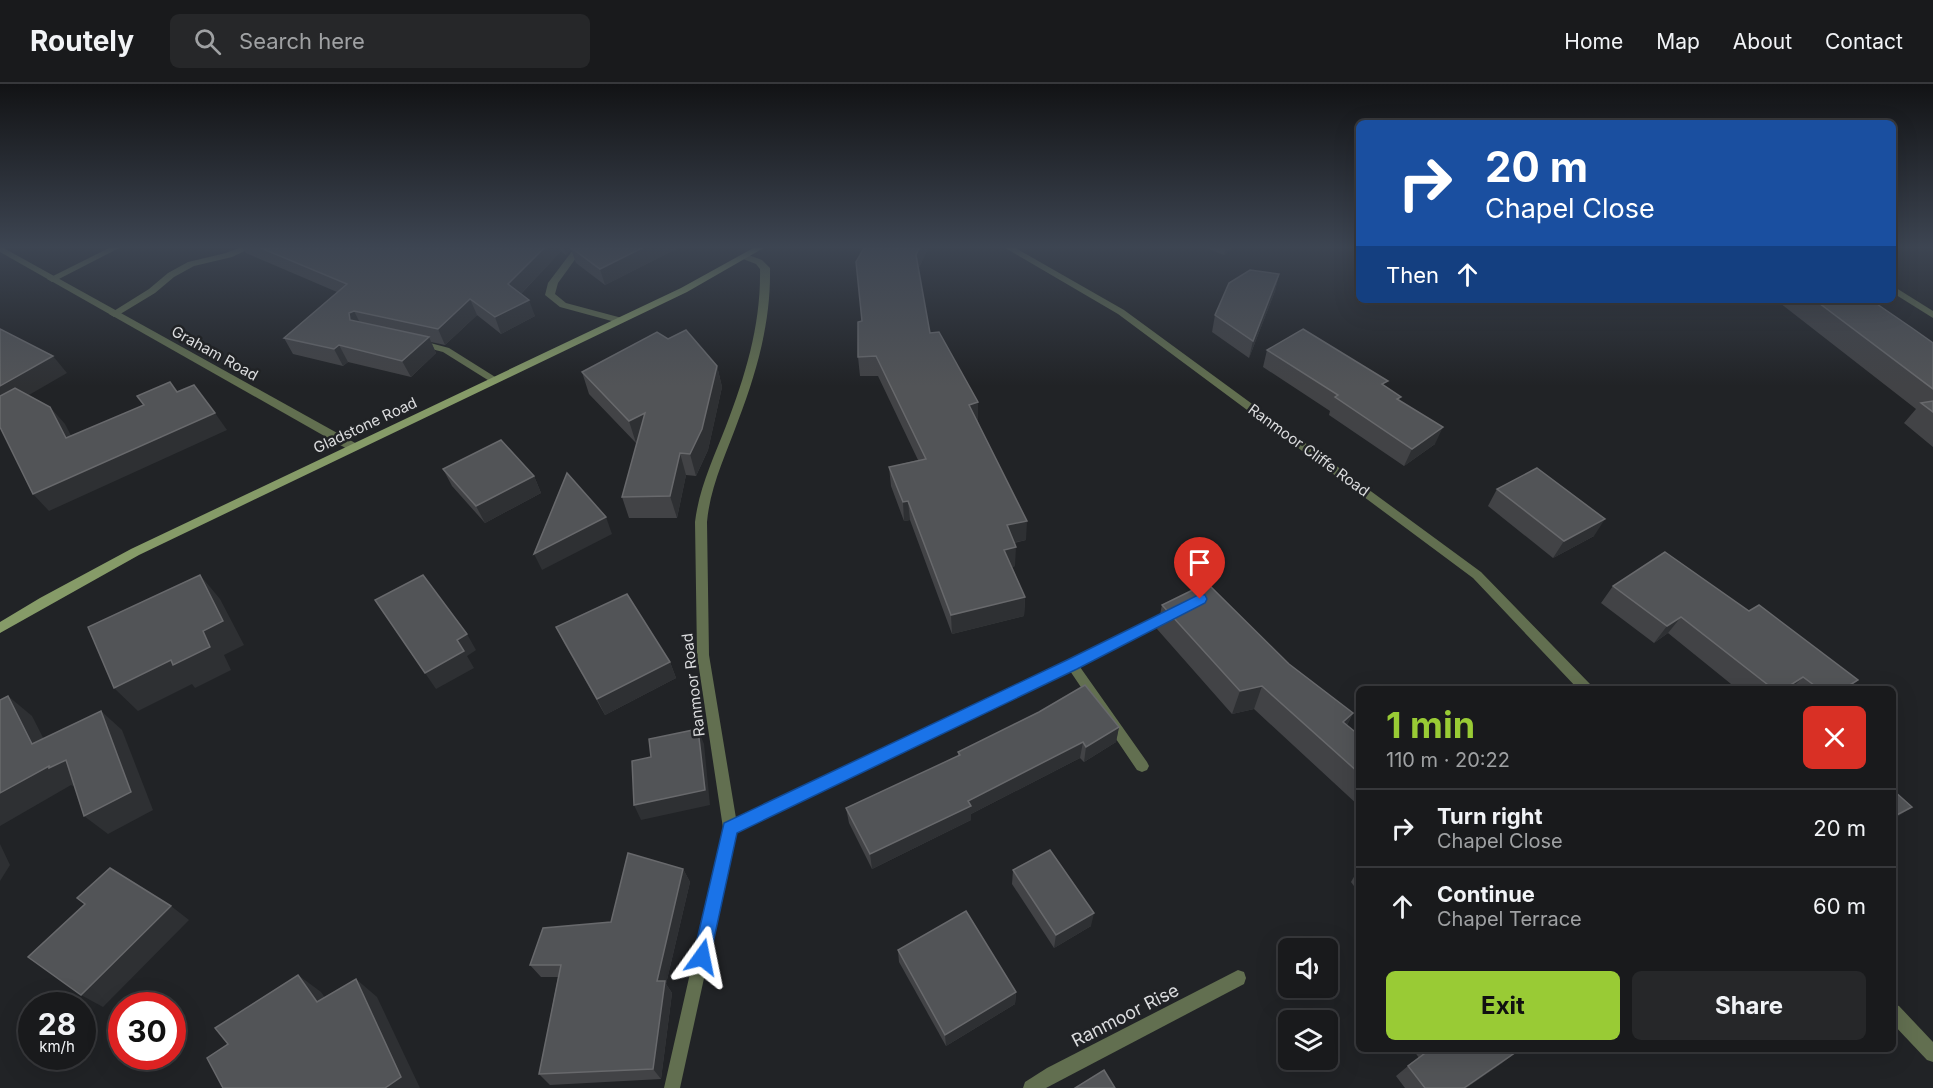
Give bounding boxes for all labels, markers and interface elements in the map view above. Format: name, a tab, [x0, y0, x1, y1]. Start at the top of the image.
search box	[170, 14, 590, 68]
text: Routely	[30, 24, 134, 58]
icon: search	[191, 25, 224, 58]
text: Search here	[239, 28, 365, 54]
text: Home	[1564, 29, 1623, 54]
text: Map	[1656, 29, 1700, 54]
text: About	[1733, 29, 1792, 54]
text: Contact	[1825, 29, 1903, 54]
text: 20 m	[1485, 141, 1588, 192]
icon: right	[1386, 144, 1464, 222]
text: Chapel Close	[1485, 192, 1655, 225]
icon: ahead	[1451, 258, 1484, 291]
text: Then	[1386, 262, 1439, 288]
street label: Graham Road	[168, 321, 262, 385]
street label: Gladstone Road	[310, 393, 420, 457]
street label: Ranmoor Cliffe Road	[1245, 400, 1373, 500]
pin	[1174, 537, 1225, 599]
icon: arrive	[1183, 546, 1216, 579]
street label: Ranmoor Road	[677, 632, 709, 738]
text: 1 min	[1386, 703, 1475, 747]
button: close	[1803, 706, 1866, 769]
text: 110 m · 20:22	[1386, 748, 1510, 772]
text: Turn right	[1437, 803, 1543, 829]
icon: right	[1386, 812, 1419, 845]
text: 20 m	[1813, 815, 1866, 841]
text: Chapel Close	[1437, 829, 1563, 853]
text: Continue	[1437, 881, 1535, 907]
icon: ahead	[1386, 890, 1419, 923]
text: 60 m	[1813, 893, 1866, 919]
text: Chapel Terrace	[1437, 907, 1582, 931]
position arrow	[670, 925, 734, 989]
map controls	[1278, 938, 1338, 1070]
button: sound	[1278, 938, 1338, 998]
button: Exit	[1386, 971, 1620, 1040]
button: Share	[1632, 971, 1866, 1040]
street label: Ranmoor Rise	[1068, 979, 1182, 1051]
speed limit sign: 30	[108, 992, 186, 1070]
text: 28	[38, 1006, 76, 1042]
button: layers	[1278, 1010, 1338, 1070]
text: km/h	[39, 1037, 75, 1056]

